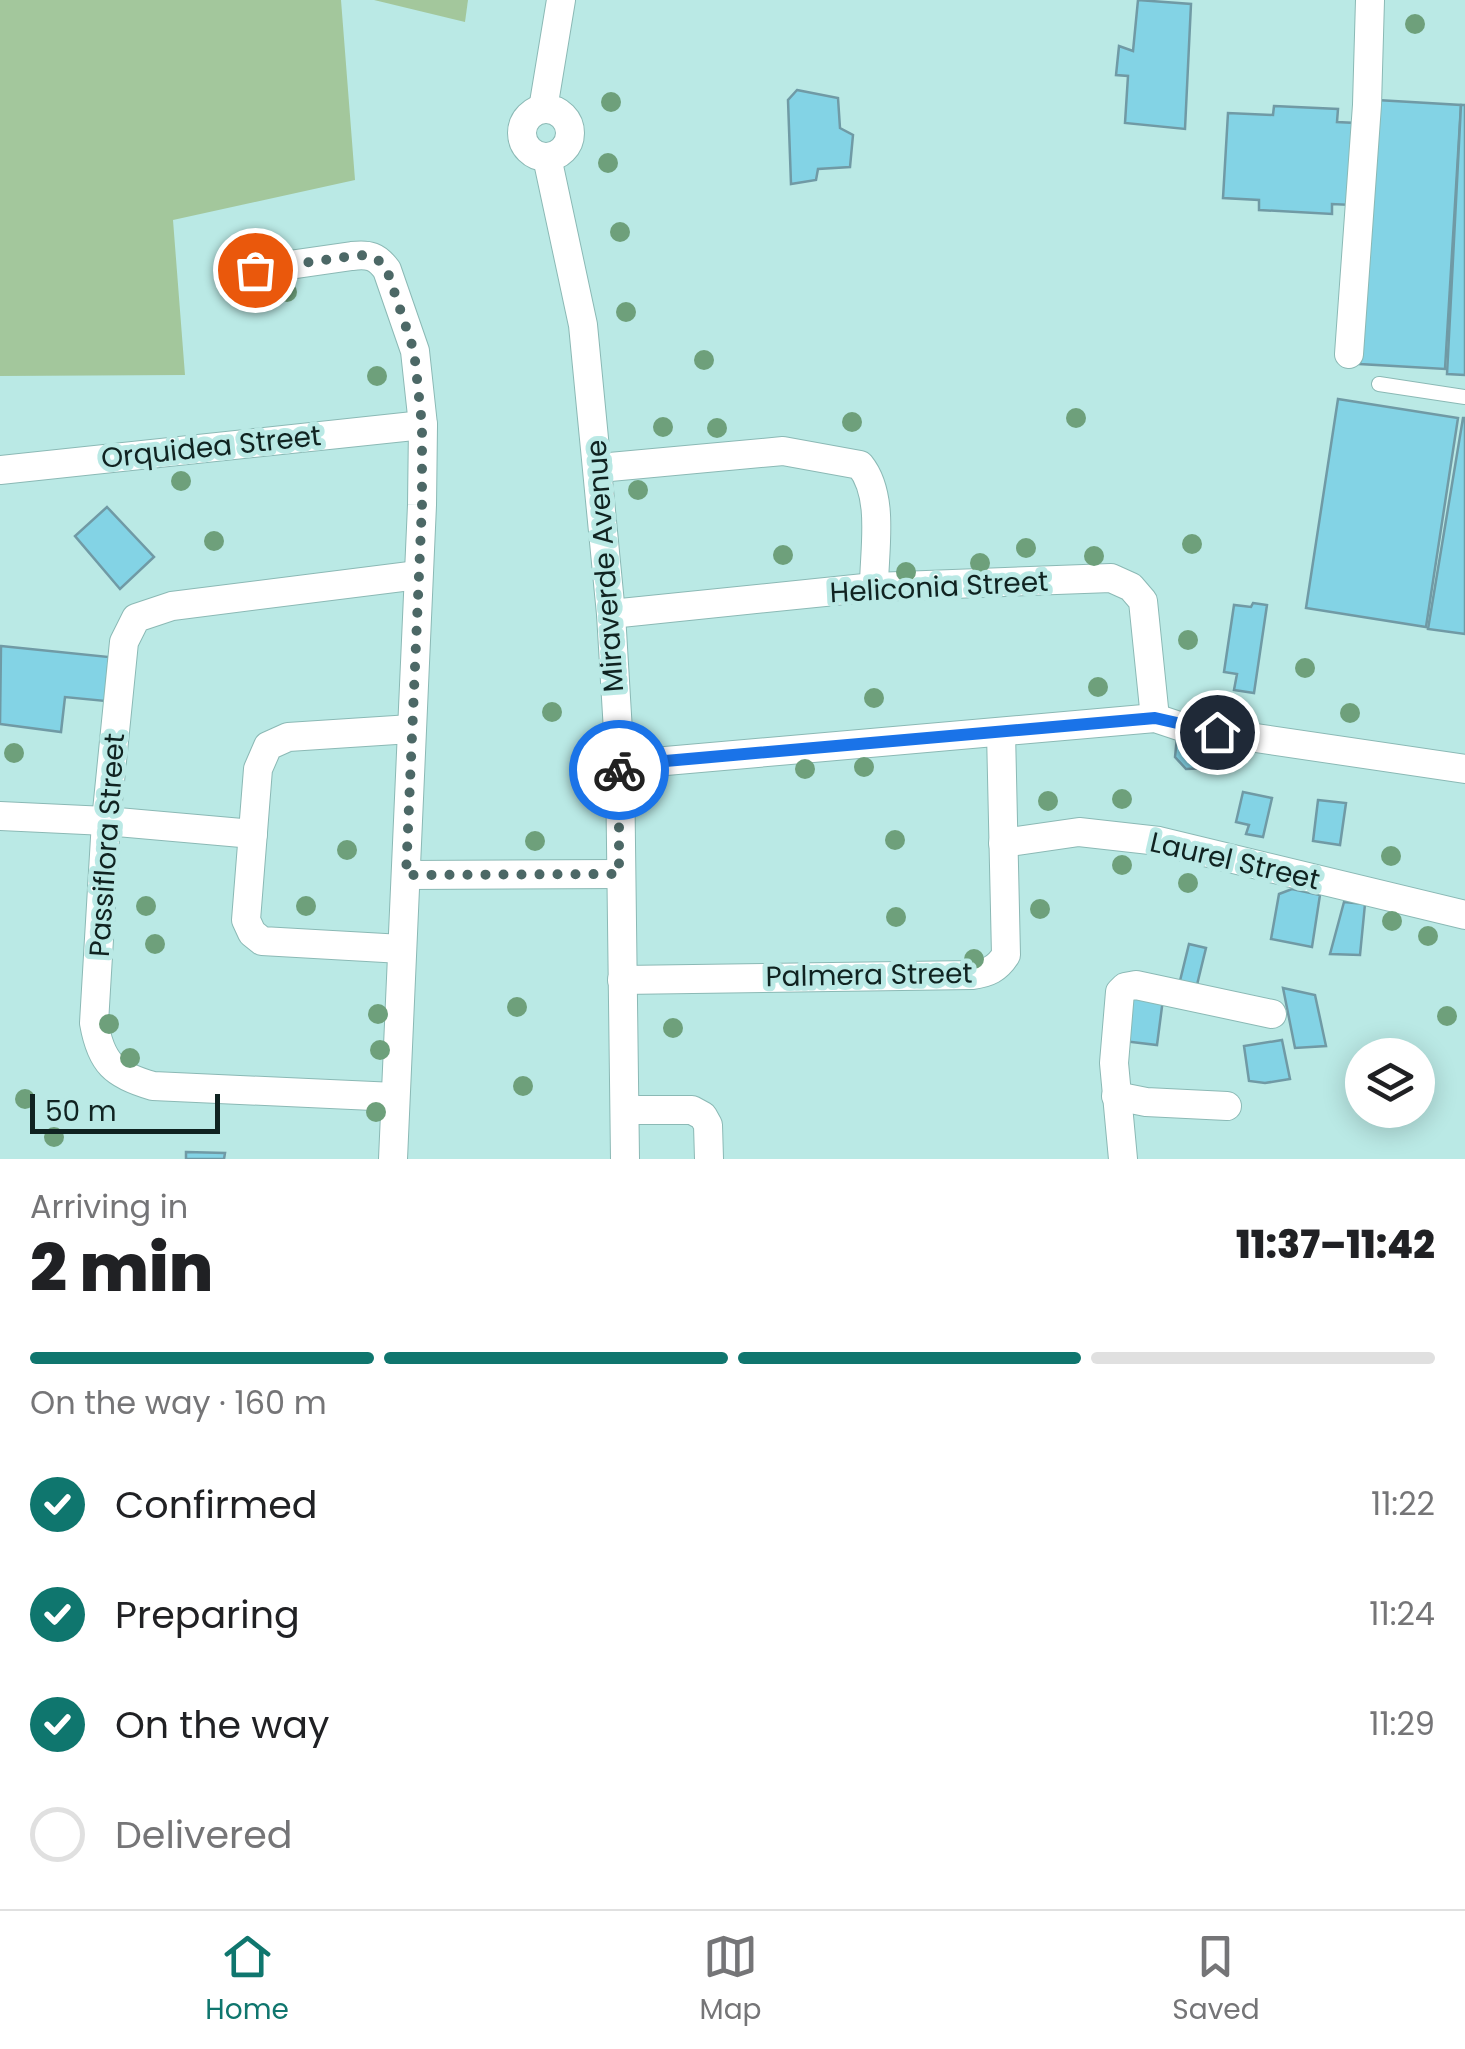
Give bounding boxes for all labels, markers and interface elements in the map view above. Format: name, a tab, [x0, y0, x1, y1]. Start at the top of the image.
pin	[213, 228, 298, 313]
icon: bag	[228, 243, 283, 298]
street label: Orquidea Street	[99, 416, 323, 478]
street label: Miraverde Avenue	[577, 439, 633, 693]
street label: Heliconia Street	[829, 562, 1049, 612]
pin	[1175, 690, 1260, 775]
icon: home	[1190, 705, 1245, 760]
courier	[569, 720, 669, 820]
street label: Passiflora Street	[80, 732, 134, 958]
icon: bike	[592, 743, 647, 798]
street label: Laurel Street	[1146, 823, 1324, 899]
street label: Palmera Street	[765, 954, 973, 996]
map controls	[1345, 1038, 1435, 1128]
button: layers	[1345, 1038, 1435, 1128]
scale bar	[30, 1089, 220, 1134]
text: 50 m	[45, 1092, 116, 1131]
text: Arriving in	[30, 1184, 188, 1229]
text: 11:37–11:42	[1236, 1218, 1435, 1271]
text: 2 min	[30, 1223, 213, 1314]
text: On the way · 160 m	[30, 1380, 327, 1425]
icon: check	[30, 1477, 85, 1532]
text: Confirmed	[115, 1478, 317, 1531]
text: 11:22	[1371, 1481, 1435, 1526]
icon: check	[30, 1587, 85, 1642]
text: Preparing	[115, 1588, 300, 1641]
text: 11:24	[1369, 1591, 1435, 1636]
icon: check	[30, 1697, 85, 1752]
text: On the way	[115, 1698, 329, 1751]
text: 11:29	[1369, 1701, 1435, 1746]
text: Delivered	[115, 1808, 292, 1861]
tab: Home	[205, 1929, 289, 2031]
tab: Map	[700, 1929, 762, 2031]
tab: Saved	[1172, 1929, 1260, 2031]

